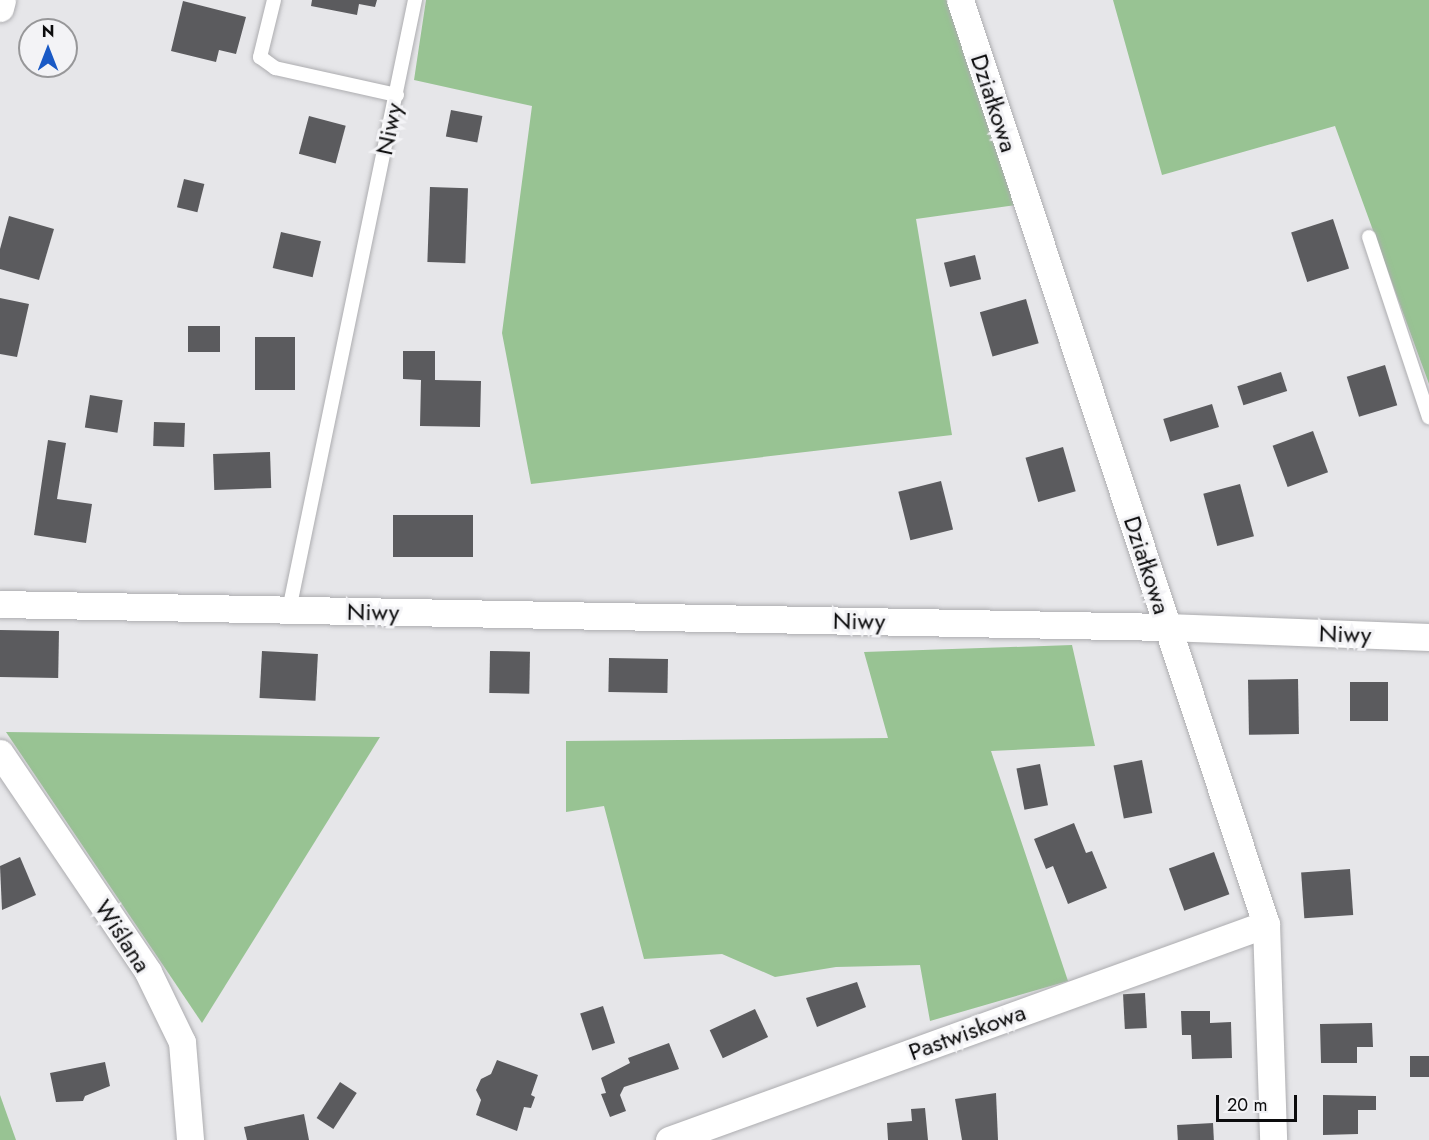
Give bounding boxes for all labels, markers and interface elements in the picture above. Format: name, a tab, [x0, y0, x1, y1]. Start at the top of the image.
north arrow	[18, 18, 78, 78]
text: N	[42, 20, 54, 43]
street label: Działkowa	[965, 50, 1023, 156]
street label: Niwy	[369, 100, 409, 158]
street label: Działkowa	[1118, 512, 1176, 618]
street label: Niwy	[347, 597, 399, 627]
street label: Niwy	[833, 606, 885, 636]
street label: Niwy	[1318, 619, 1372, 649]
street label: Wiślana	[89, 894, 157, 978]
street label: Pastwiskowa	[905, 998, 1029, 1066]
scale bar	[1219, 1083, 1300, 1121]
text: 20 m	[1227, 1092, 1267, 1118]

